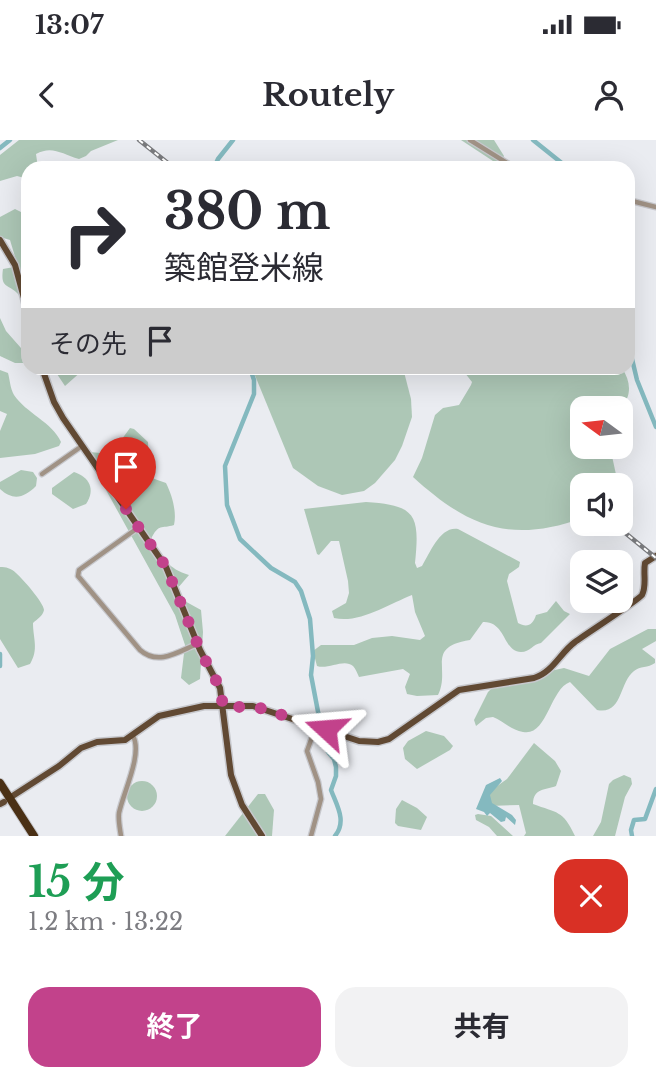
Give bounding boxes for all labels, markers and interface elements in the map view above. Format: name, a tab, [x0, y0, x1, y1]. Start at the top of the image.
text: 13:07	[35, 9, 103, 41]
text: Routely	[262, 75, 394, 115]
icon: back	[28, 76, 66, 114]
icon: person	[590, 76, 628, 114]
text: 380 m	[164, 181, 331, 242]
icon: right	[49, 189, 140, 280]
text: 築館登米線	[164, 248, 324, 288]
icon: arrive	[141, 322, 179, 360]
text: その先	[49, 328, 127, 360]
north arrow	[570, 396, 634, 458]
map controls	[570, 396, 633, 613]
pin	[96, 437, 156, 509]
icon: arrive	[107, 448, 145, 486]
button: sound	[570, 473, 633, 536]
button: layers	[570, 550, 633, 613]
position arrow	[289, 692, 363, 766]
text: 15 分	[28, 856, 124, 908]
button: close	[554, 859, 628, 933]
text: 1.2 km · 13:22	[28, 908, 183, 936]
button: 終了	[28, 987, 321, 1067]
button: 共有	[335, 987, 628, 1067]

